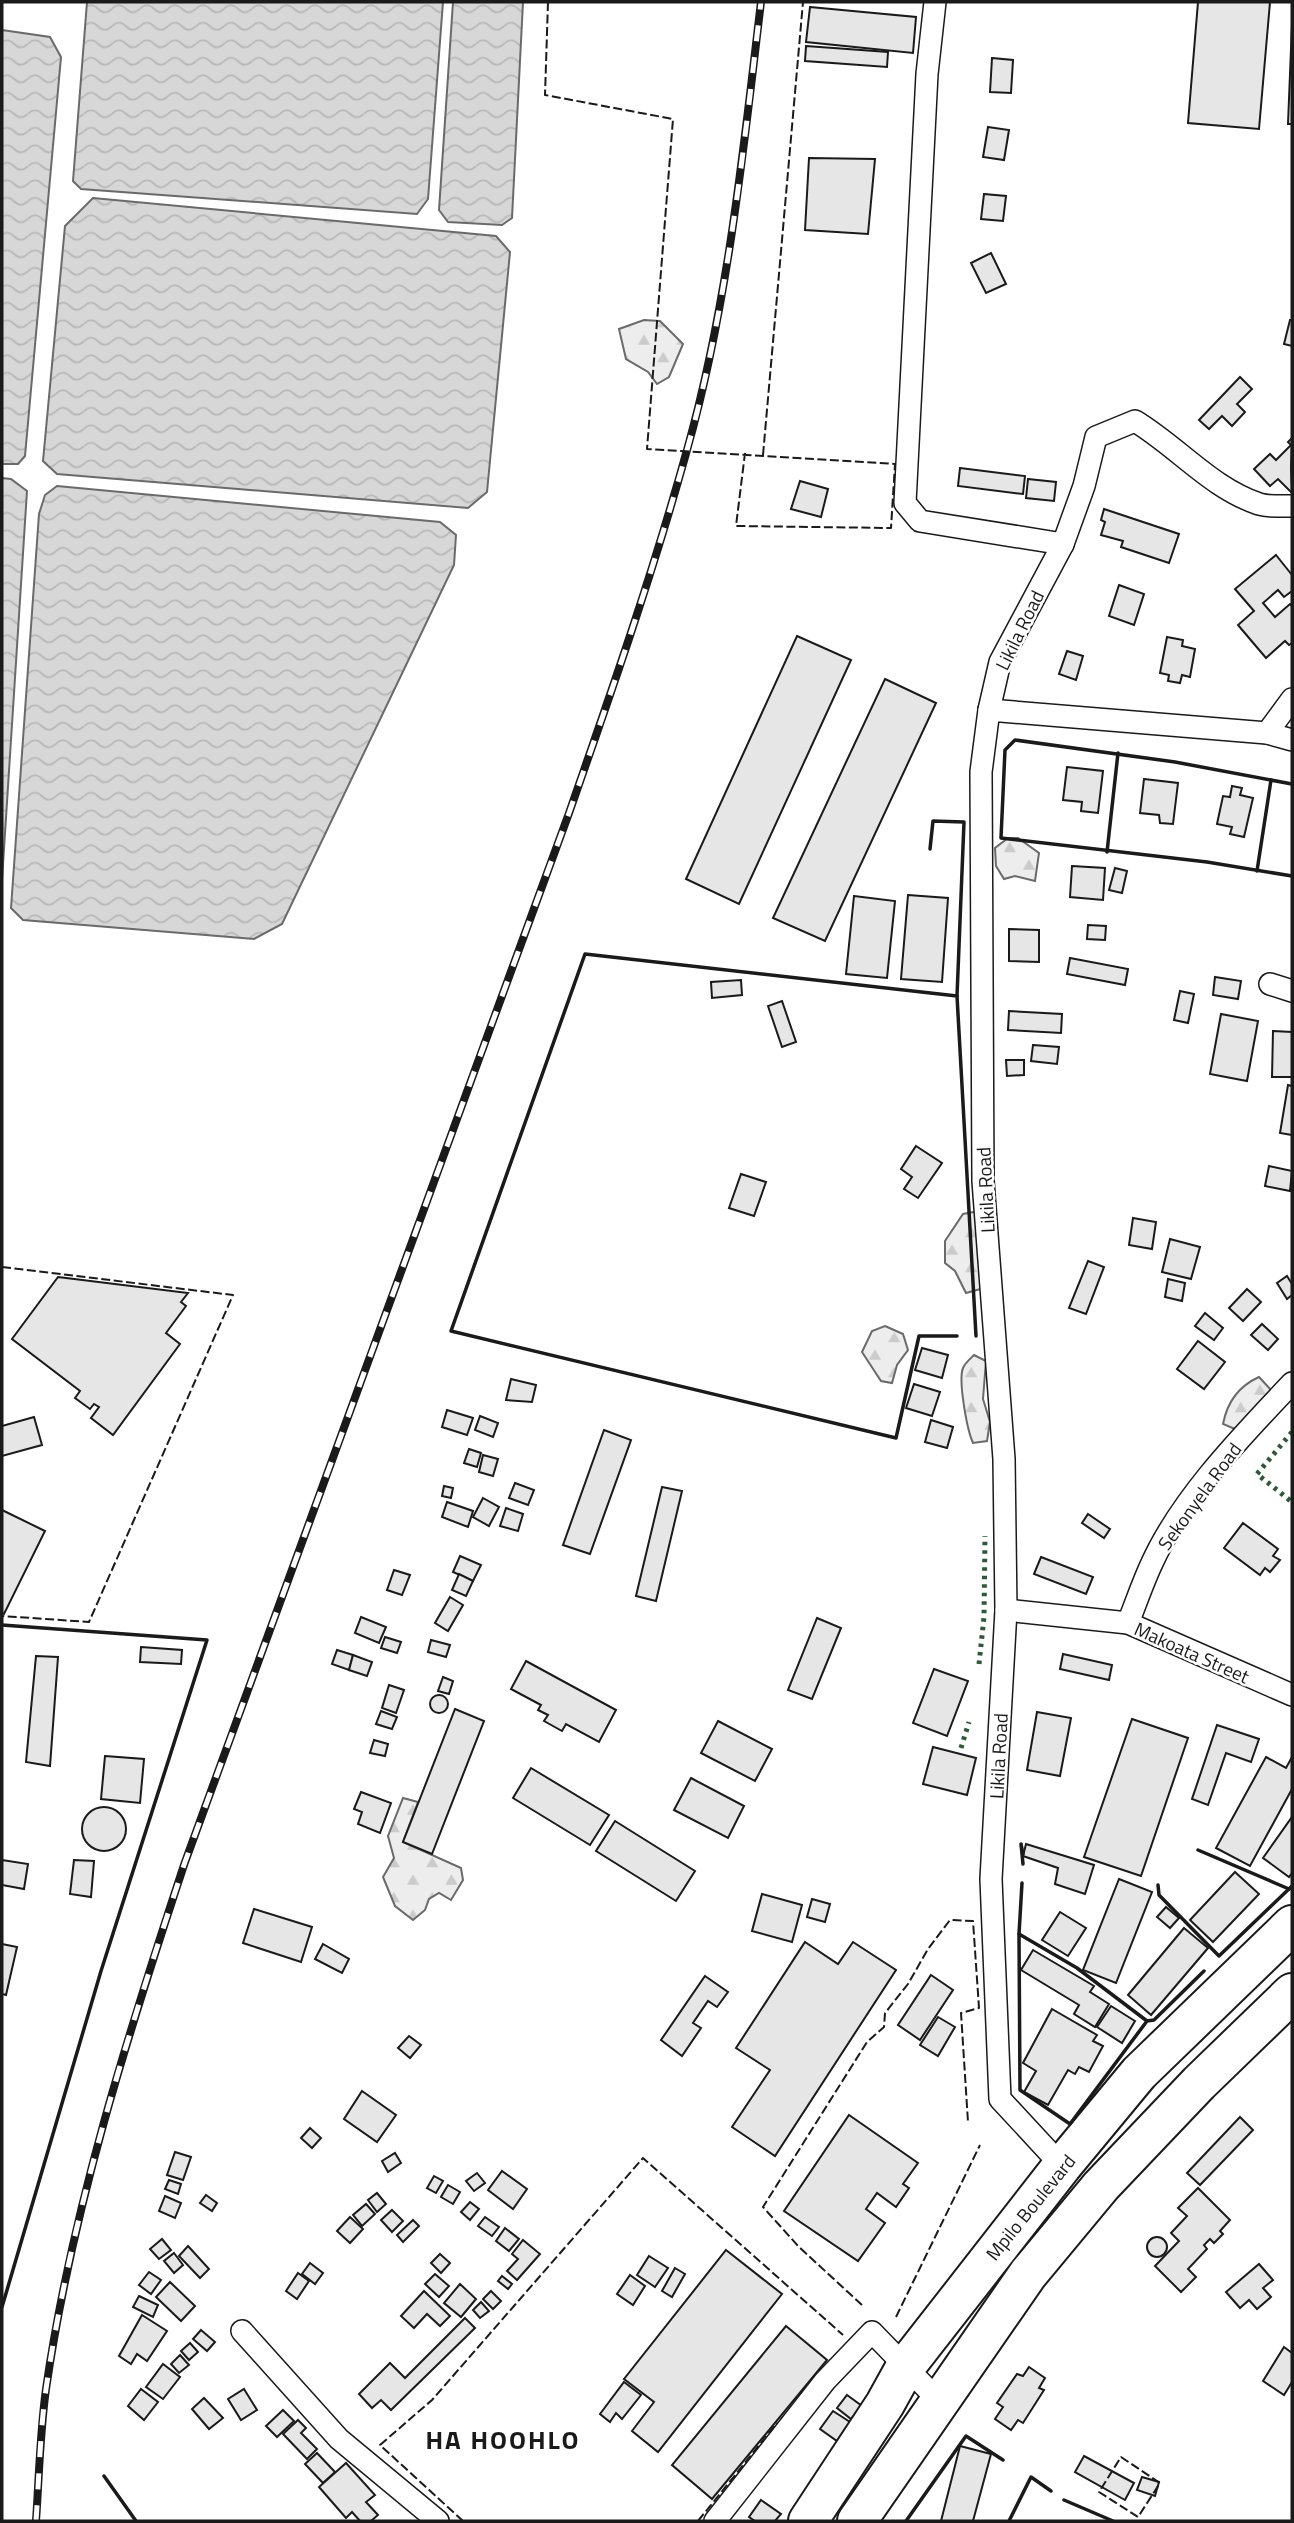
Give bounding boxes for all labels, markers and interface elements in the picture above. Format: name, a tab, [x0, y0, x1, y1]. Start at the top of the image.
street label: Likila Road	[987, 585, 1051, 675]
street label: Likila Road	[968, 1146, 1002, 1234]
street label: Sekonyela Road	[1150, 1436, 1248, 1556]
street label: Makoata Street	[1130, 1614, 1254, 1690]
street label: Likila Road	[981, 1712, 1015, 1800]
street label: Mpilo Boulevard	[978, 2148, 1082, 2266]
district label: HA HOOHLO	[425, 2420, 581, 2459]

